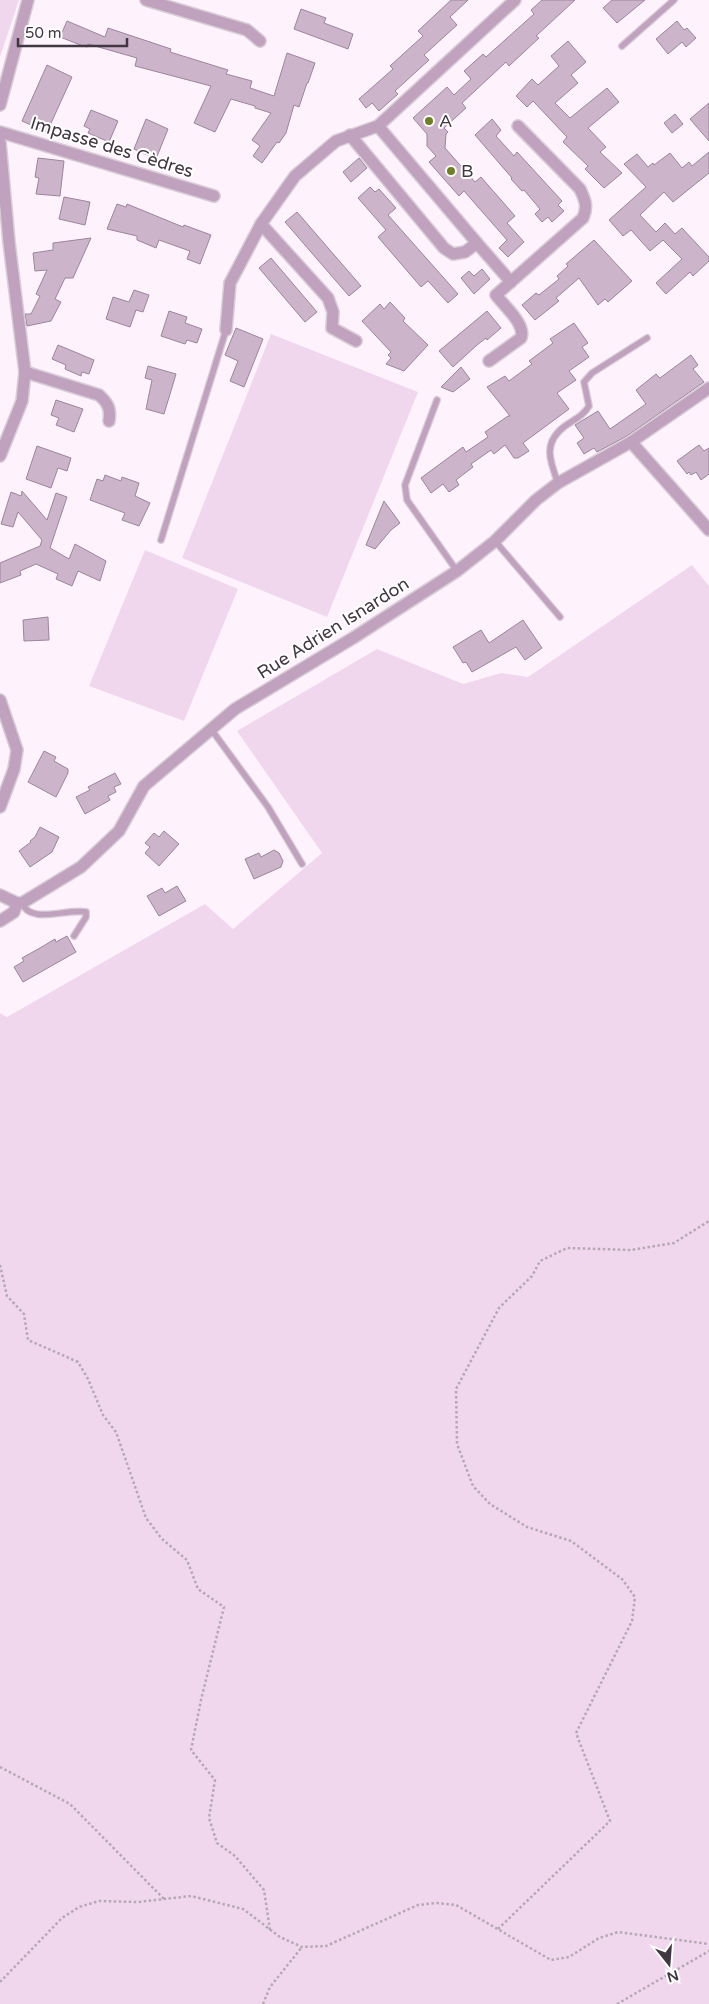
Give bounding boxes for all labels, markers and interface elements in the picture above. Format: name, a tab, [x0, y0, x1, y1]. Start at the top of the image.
scale bar	[18, 15, 126, 47]
text: 50 m	[25, 24, 62, 42]
place label: A	[439, 110, 452, 132]
street label: Impasse des Cèdres	[28, 112, 196, 182]
marker: A	[423, 115, 435, 127]
place label: B	[461, 160, 473, 182]
marker: B	[445, 165, 457, 177]
street label: Rue Adrien Isnardon	[253, 572, 413, 684]
north arrow	[644, 1939, 694, 1989]
text: N	[665, 1966, 681, 1986]

